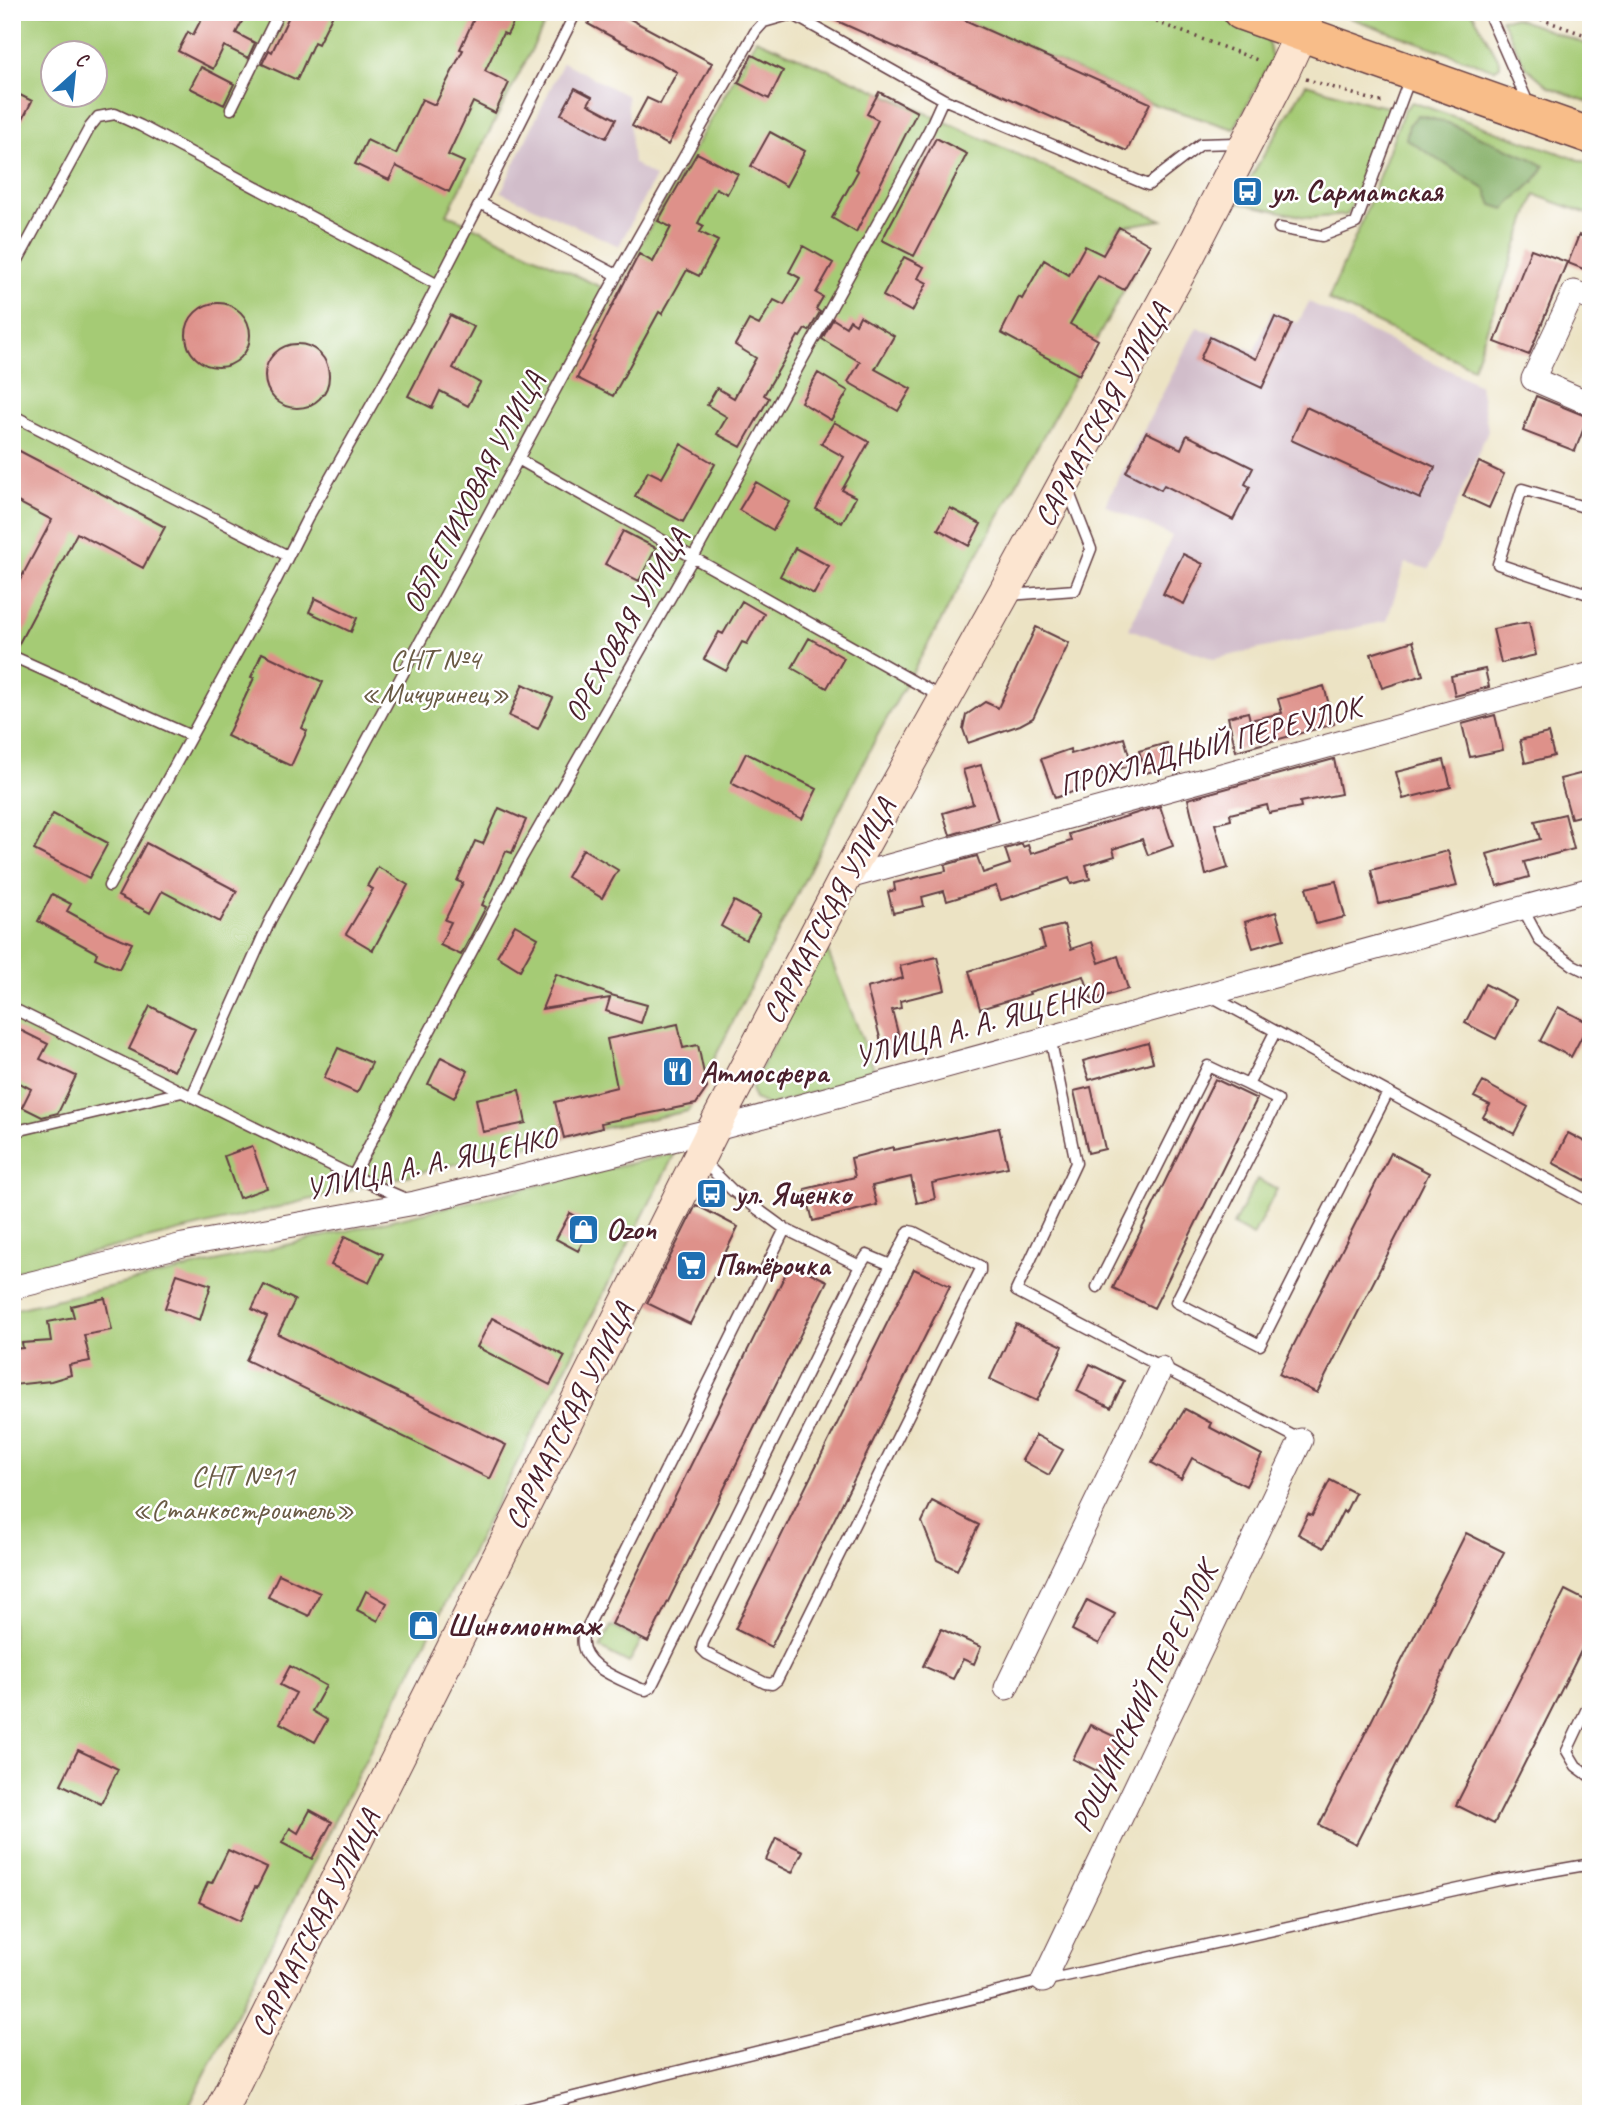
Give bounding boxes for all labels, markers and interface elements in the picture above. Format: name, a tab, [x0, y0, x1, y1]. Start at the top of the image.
north arrow	[38, 38, 108, 108]
text: С	[72, 47, 93, 74]
place label: ул. Сарматская	[1268, 172, 1445, 210]
bus stop icon: ул. Сарматская	[1231, 174, 1265, 208]
street label: САРМАТСКАЯ УЛИЦА	[1025, 295, 1180, 533]
street label: ОБЛЕПИХОВАЯ УЛИЦА	[393, 364, 553, 619]
street label: ОРЕХОВАЯ УЛИЦА	[555, 521, 697, 729]
park label: СНТ №4 «Мичуринец»	[361, 640, 509, 712]
street label: ПРОХЛАДНЫЙ ПЕРЕУЛОК	[1055, 686, 1371, 805]
street label: САРМАТСКАЯ УЛИЦА	[754, 790, 905, 1030]
street label: УЛИЦА А. А. ЯЩЕНКО	[851, 972, 1110, 1075]
place label: Атмосфера	[700, 1053, 831, 1091]
restaurant icon: Атмосфера	[660, 1055, 694, 1089]
street label: УЛИЦА А. А. ЯЩЕНКО	[302, 1117, 563, 1208]
place label: ул. Ященко	[732, 1175, 854, 1213]
bus stop icon: ул. Ященко	[695, 1177, 729, 1211]
place label: Ozon	[606, 1210, 657, 1248]
shop icon: Ozon	[566, 1212, 600, 1246]
place label: Пятёрочка	[715, 1246, 832, 1284]
supermarket icon: Пятёрочка	[675, 1248, 709, 1282]
street label: САРМАТСКАЯ УЛИЦА	[496, 1295, 643, 1536]
park label: СНТ №11 «Станкостроитель»	[131, 1456, 355, 1528]
street label: РОЩИНСКИЙ ПЕРЕУЛОК	[1062, 1551, 1228, 1838]
place label: Шиномонтаж	[447, 1606, 604, 1644]
shop icon: Шиномонтаж	[407, 1608, 441, 1642]
street label: САРМАТСКАЯ УЛИЦА	[242, 1802, 389, 2043]

